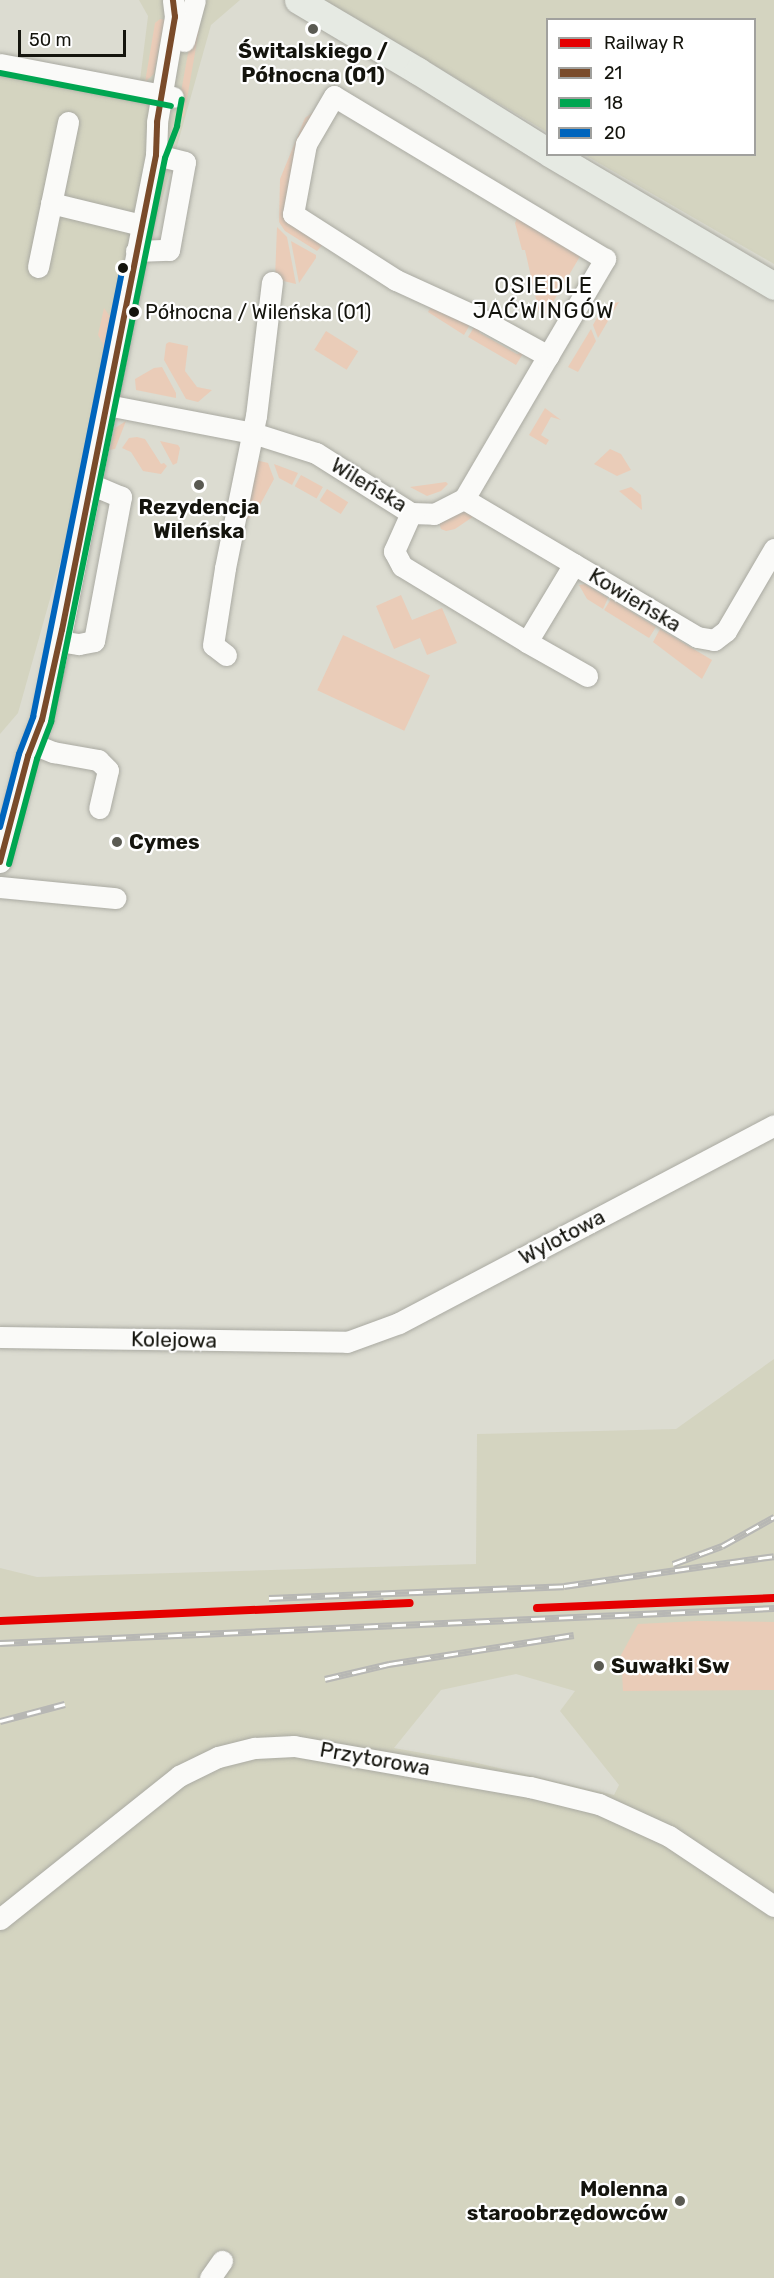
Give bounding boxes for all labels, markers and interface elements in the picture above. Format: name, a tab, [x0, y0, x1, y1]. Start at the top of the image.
scale bar	[21, 18, 129, 56]
legend	[546, 18, 756, 156]
marker: Świtalskiego / Północna (01)	[306, 22, 320, 36]
text: 50 m	[29, 29, 72, 51]
text: Railway R	[604, 32, 684, 54]
place label: Świtalskiego / Północna (01)	[238, 38, 388, 88]
text: 21	[604, 62, 622, 84]
text: 18	[604, 92, 623, 114]
text: 20	[604, 122, 626, 144]
unlabelled marker	[117, 262, 129, 274]
district label: OSIEDLE JAĆWINGÓW	[473, 272, 615, 324]
place label: Północna / Wileńska (01)	[145, 300, 371, 324]
marker: Północna / Wileńska (01)	[128, 306, 140, 318]
street label: Wileńska	[326, 452, 412, 518]
marker: Rezydencja Wileńska	[192, 478, 206, 492]
place label: Rezydencja Wileńska	[139, 494, 259, 544]
street label: Kowieńska	[584, 563, 686, 637]
place label: Cymes	[129, 829, 200, 855]
marker: Cymes	[110, 835, 124, 849]
street label: Wylotowa	[515, 1204, 609, 1270]
street label: Kolejowa	[131, 1327, 217, 1353]
place label: Suwałki Sw	[611, 1653, 729, 1679]
marker: Suwałki Sw	[592, 1659, 606, 1673]
street label: Przytorowa	[318, 1737, 432, 1781]
place label: Molenna staroobrzędowców	[467, 2176, 668, 2226]
marker: Molenna staroobrzędowców	[673, 2194, 687, 2208]

